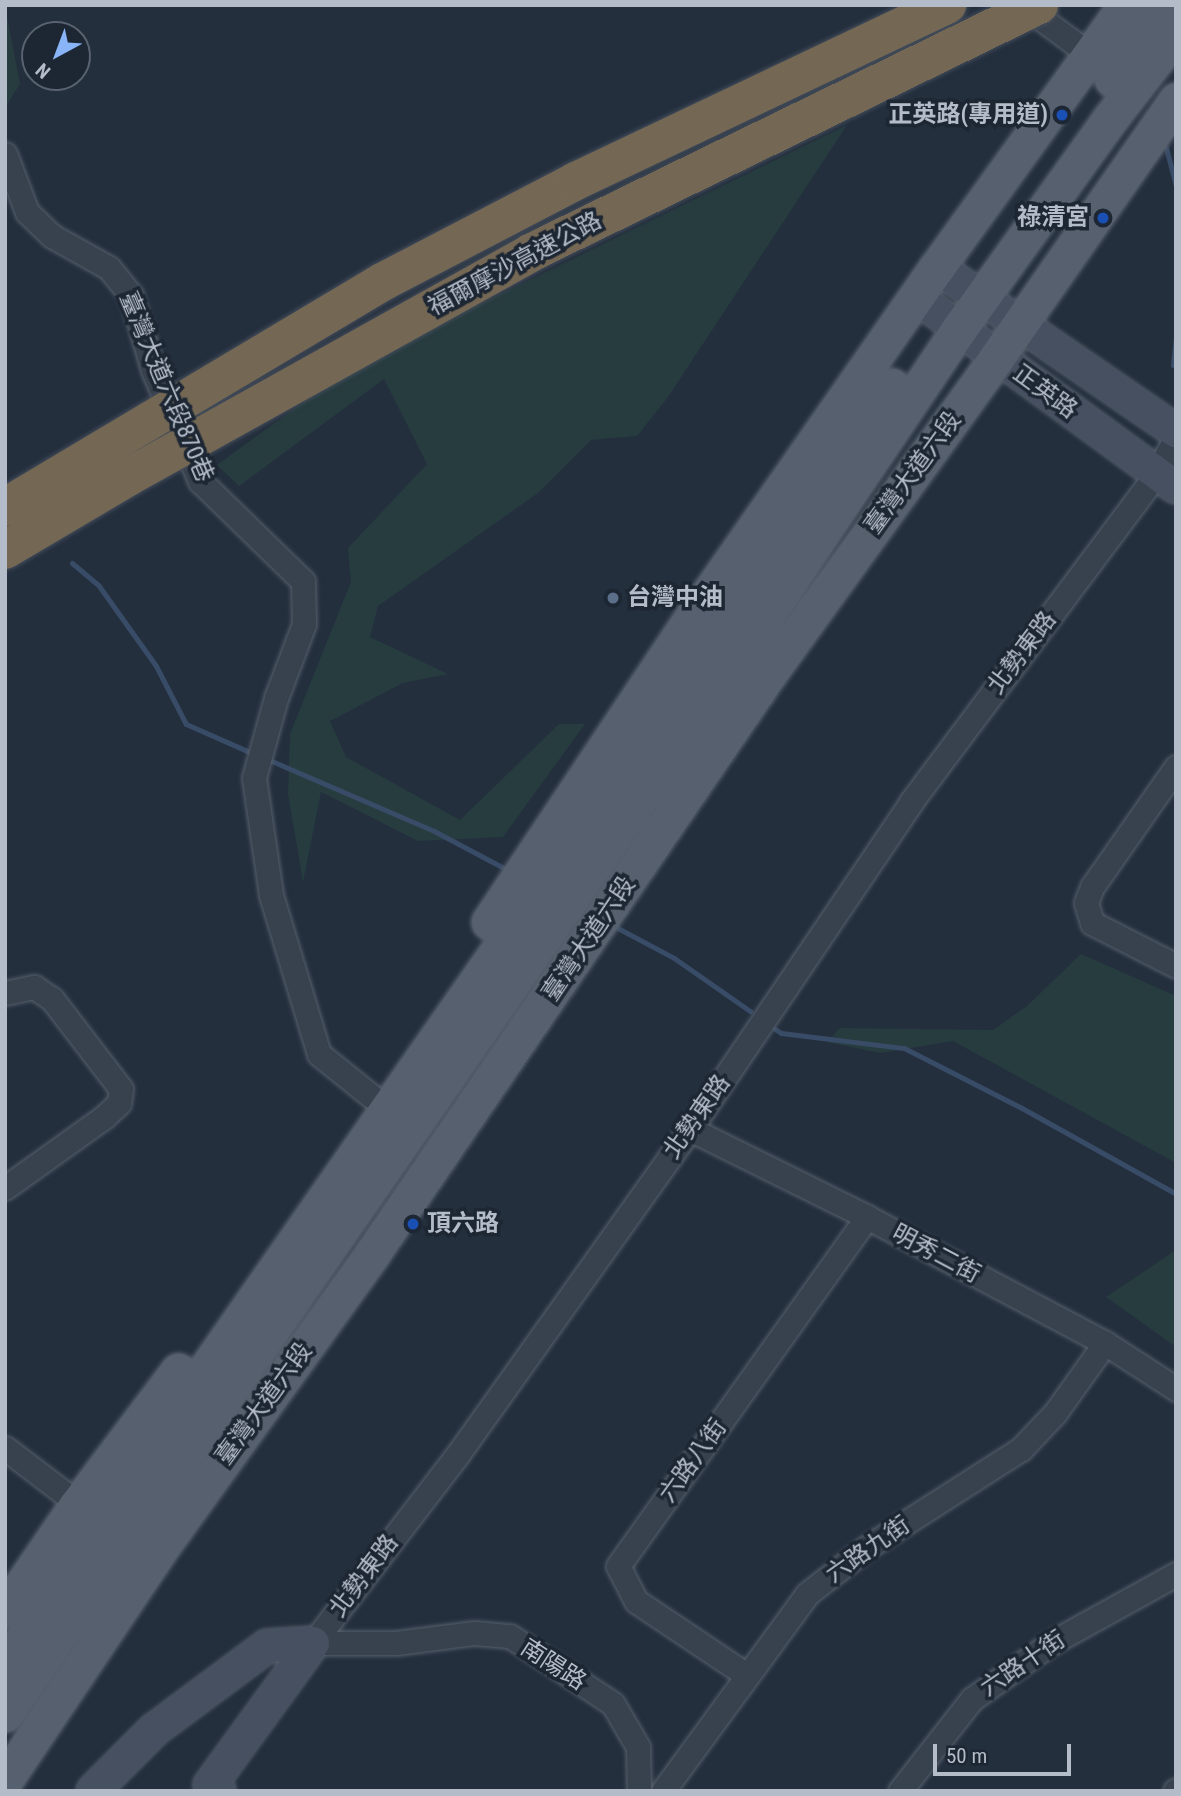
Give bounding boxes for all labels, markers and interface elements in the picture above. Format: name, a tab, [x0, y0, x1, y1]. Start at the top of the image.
north arrow	[21, 21, 91, 91]
text: N	[31, 58, 55, 83]
place label: 正英路(專用道)	[888, 101, 1048, 129]
marker: 正英路(專用道)	[1054, 107, 1070, 123]
place label: 祿清宮	[1017, 204, 1089, 232]
street label: 福爾摩沙高速公路	[423, 206, 607, 322]
marker: 祿清宮	[1095, 210, 1111, 226]
street label: 臺灣大道六段870巷	[113, 288, 219, 486]
street label: 正英路	[1007, 359, 1083, 425]
street label: 臺灣大道六段	[859, 406, 967, 540]
place label: 台灣中油	[627, 584, 723, 612]
marker: 台灣中油	[605, 590, 621, 606]
street label: 北勢東路	[982, 606, 1062, 700]
street label: 臺灣大道六段	[537, 871, 641, 1007]
street label: 北勢東路	[658, 1069, 736, 1165]
place label: 頂六路	[427, 1210, 499, 1238]
marker: 頂六路	[405, 1216, 421, 1232]
street label: 明秀二街	[887, 1219, 985, 1289]
street label: 臺灣大道六段	[210, 1337, 318, 1471]
street label: 六路八街	[653, 1414, 733, 1508]
street label: 六路九街	[820, 1511, 916, 1589]
street label: 北勢東路	[324, 1529, 404, 1623]
street label: 六路十街	[975, 1625, 1071, 1703]
street label: 南陽路	[515, 1633, 591, 1697]
scale bar	[936, 1730, 1074, 1774]
text: 50 m	[946, 1744, 987, 1768]

